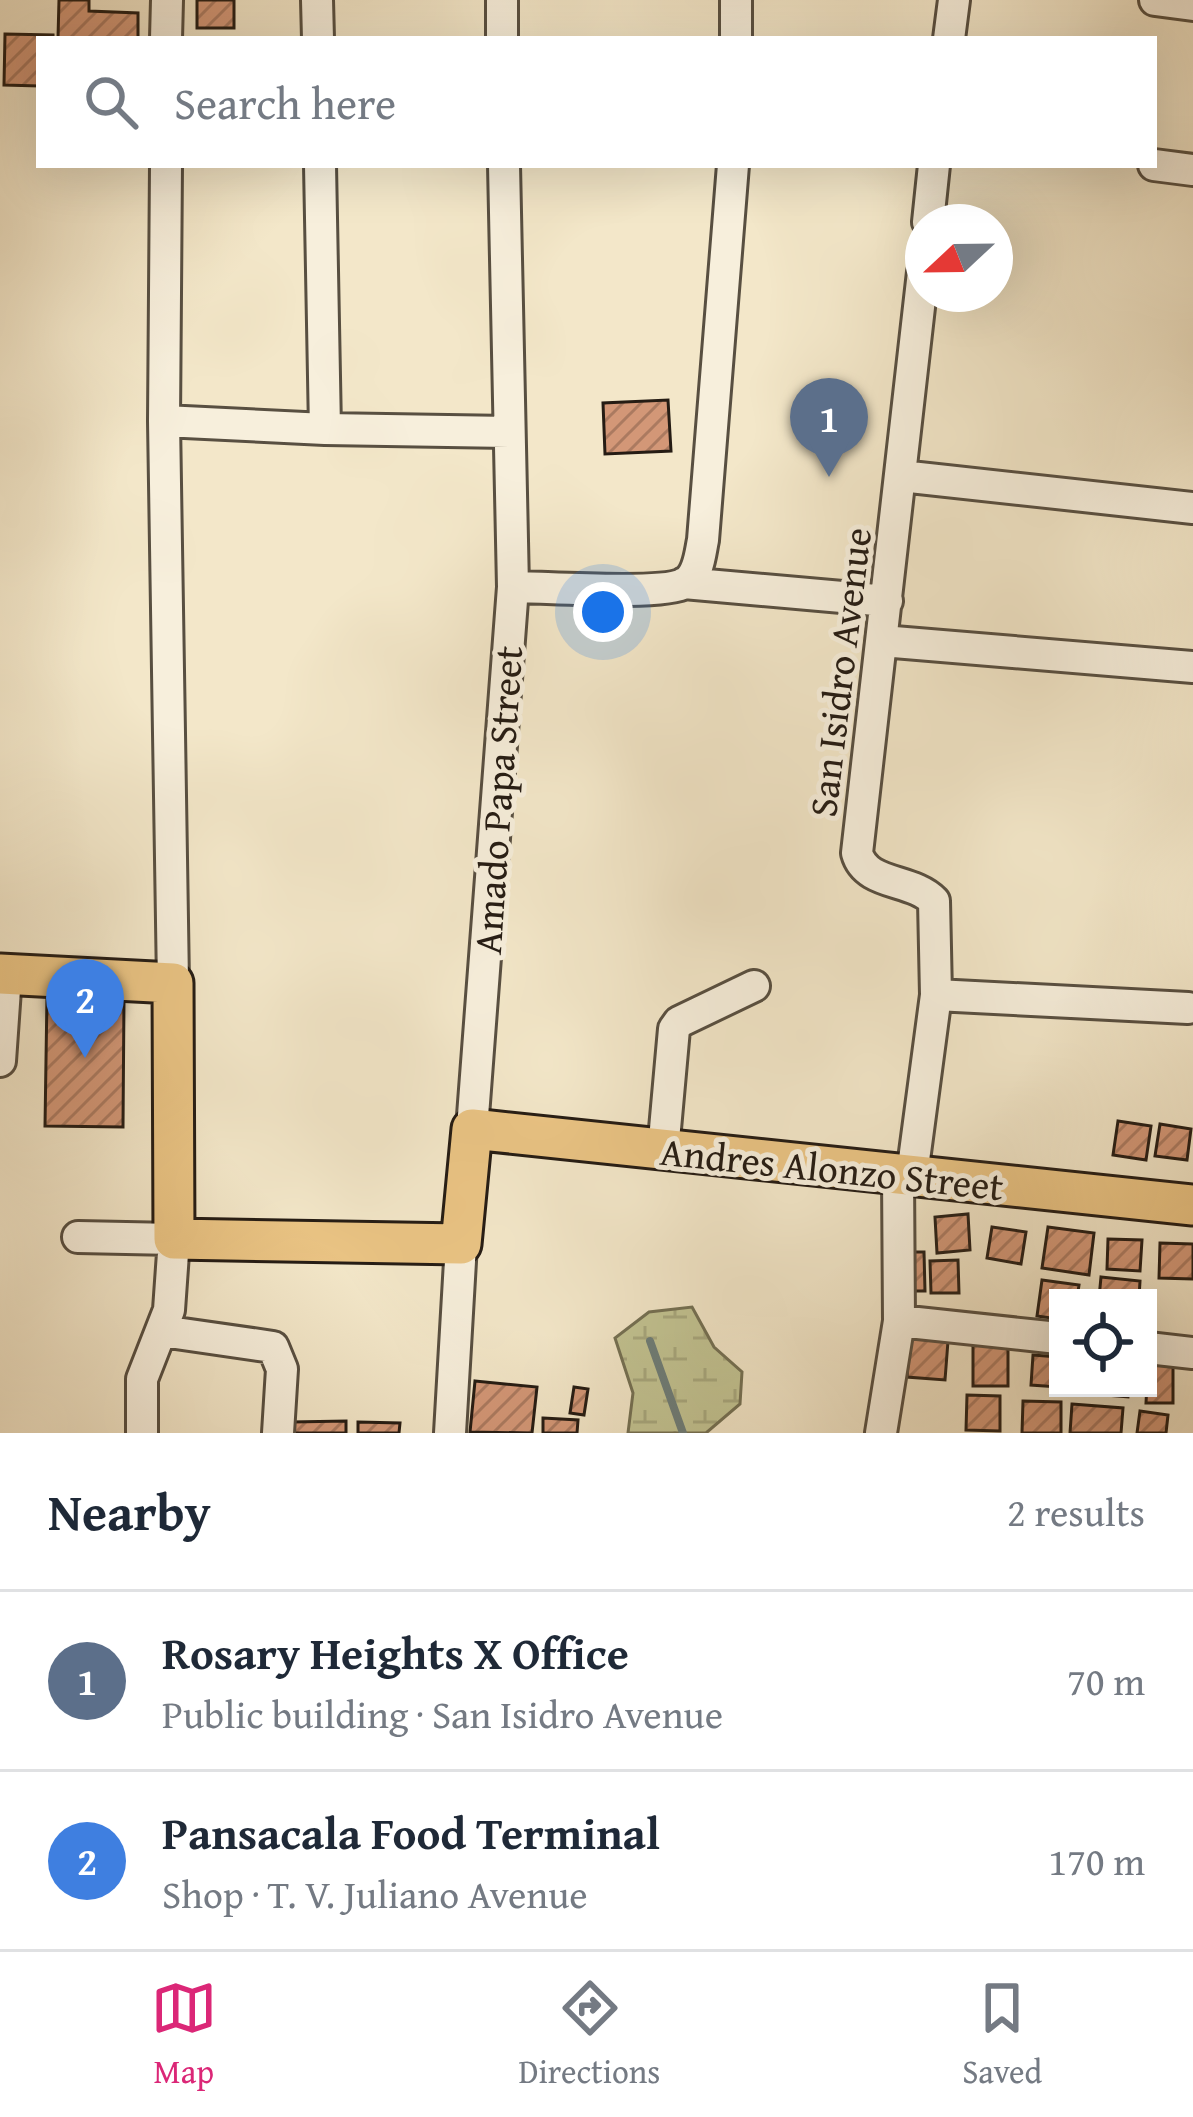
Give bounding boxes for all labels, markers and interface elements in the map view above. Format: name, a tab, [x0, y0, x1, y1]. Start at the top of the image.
search box	[36, 36, 1157, 168]
icon: search	[78, 69, 144, 135]
text: Search here	[174, 70, 396, 135]
north arrow	[905, 204, 1013, 312]
pin: 1	[790, 378, 868, 477]
street label: San Isidro Avenue	[793, 524, 885, 820]
your location	[573, 582, 633, 642]
street label: Amado Papa Street	[458, 643, 536, 956]
pin: 2	[46, 959, 124, 1058]
street label: Andres Alonzo Street	[658, 1122, 1007, 1214]
map controls	[1049, 1289, 1157, 1397]
button: locate	[1049, 1289, 1157, 1397]
text: Nearby	[48, 1474, 211, 1549]
text: 2 results	[1007, 1483, 1145, 1540]
text: Rosary Heights X Office	[162, 1620, 629, 1685]
text: 1	[77, 1652, 97, 1709]
text: 70 m	[1067, 1652, 1145, 1709]
text: Public building · San Isidro Avenue	[162, 1685, 723, 1742]
text: Pansacala Food Terminal	[162, 1800, 660, 1865]
text: 2	[77, 1832, 97, 1889]
text: 170 m	[1048, 1832, 1145, 1889]
text: Shop · T. V. Juliano Avenue	[162, 1865, 588, 1922]
tab: Map	[151, 1975, 217, 2095]
tab: Directions	[519, 1975, 660, 2095]
tab: Saved	[962, 1975, 1042, 2095]

